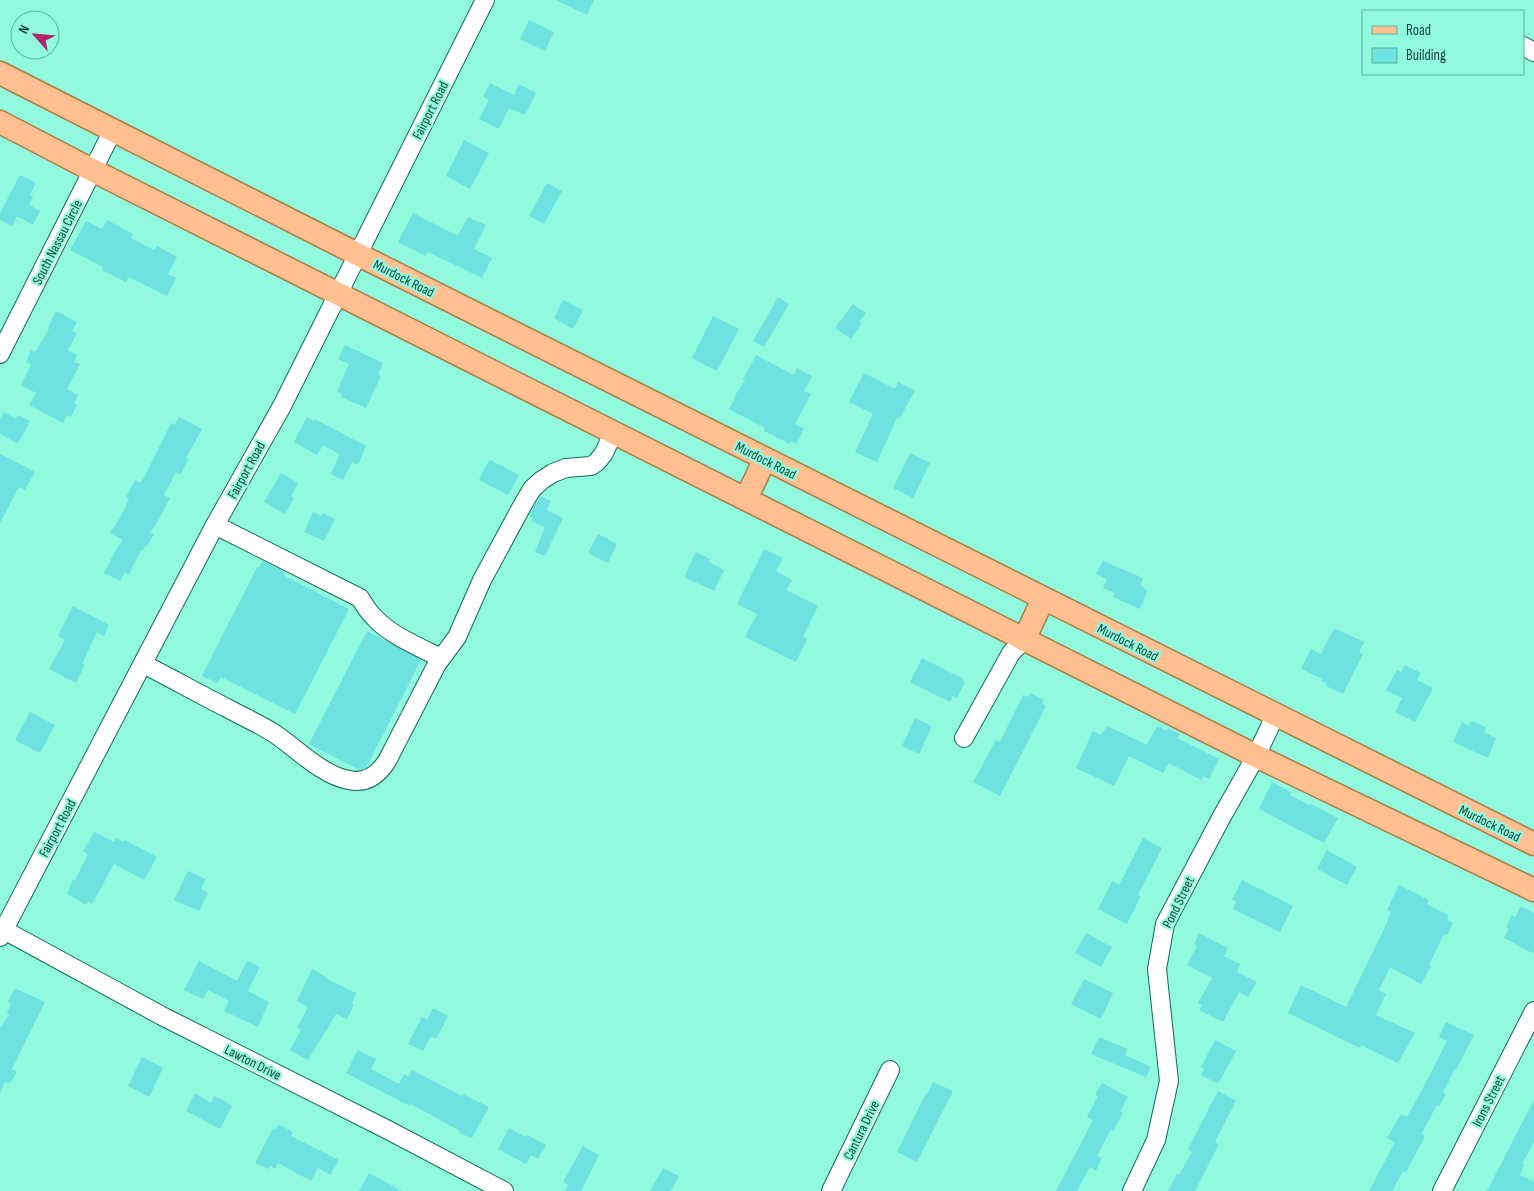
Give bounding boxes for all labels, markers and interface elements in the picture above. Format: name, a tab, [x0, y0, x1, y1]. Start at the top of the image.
north arrow	[10, 10, 60, 60]
legend	[1362, 10, 1524, 75]
text: Road	[1406, 21, 1431, 40]
text: N	[15, 22, 33, 37]
text: Building	[1406, 46, 1446, 65]
street label: Fairport Road	[409, 78, 452, 142]
street label: South Nassau Circle	[29, 197, 86, 288]
street label: Murdock Road	[370, 256, 437, 301]
street label: Murdock Road	[732, 438, 799, 483]
street label: Fairport Road	[224, 439, 269, 502]
street label: Murdock Road	[1094, 620, 1161, 665]
street label: Fairport Road	[35, 796, 80, 860]
street label: Murdock Road	[1456, 801, 1523, 846]
street label: Pond Street	[1159, 874, 1198, 931]
street label: Lawton Drive	[222, 1041, 284, 1084]
street label: Irons Street	[1468, 1073, 1509, 1130]
street label: Cantura Drive	[840, 1098, 883, 1163]

